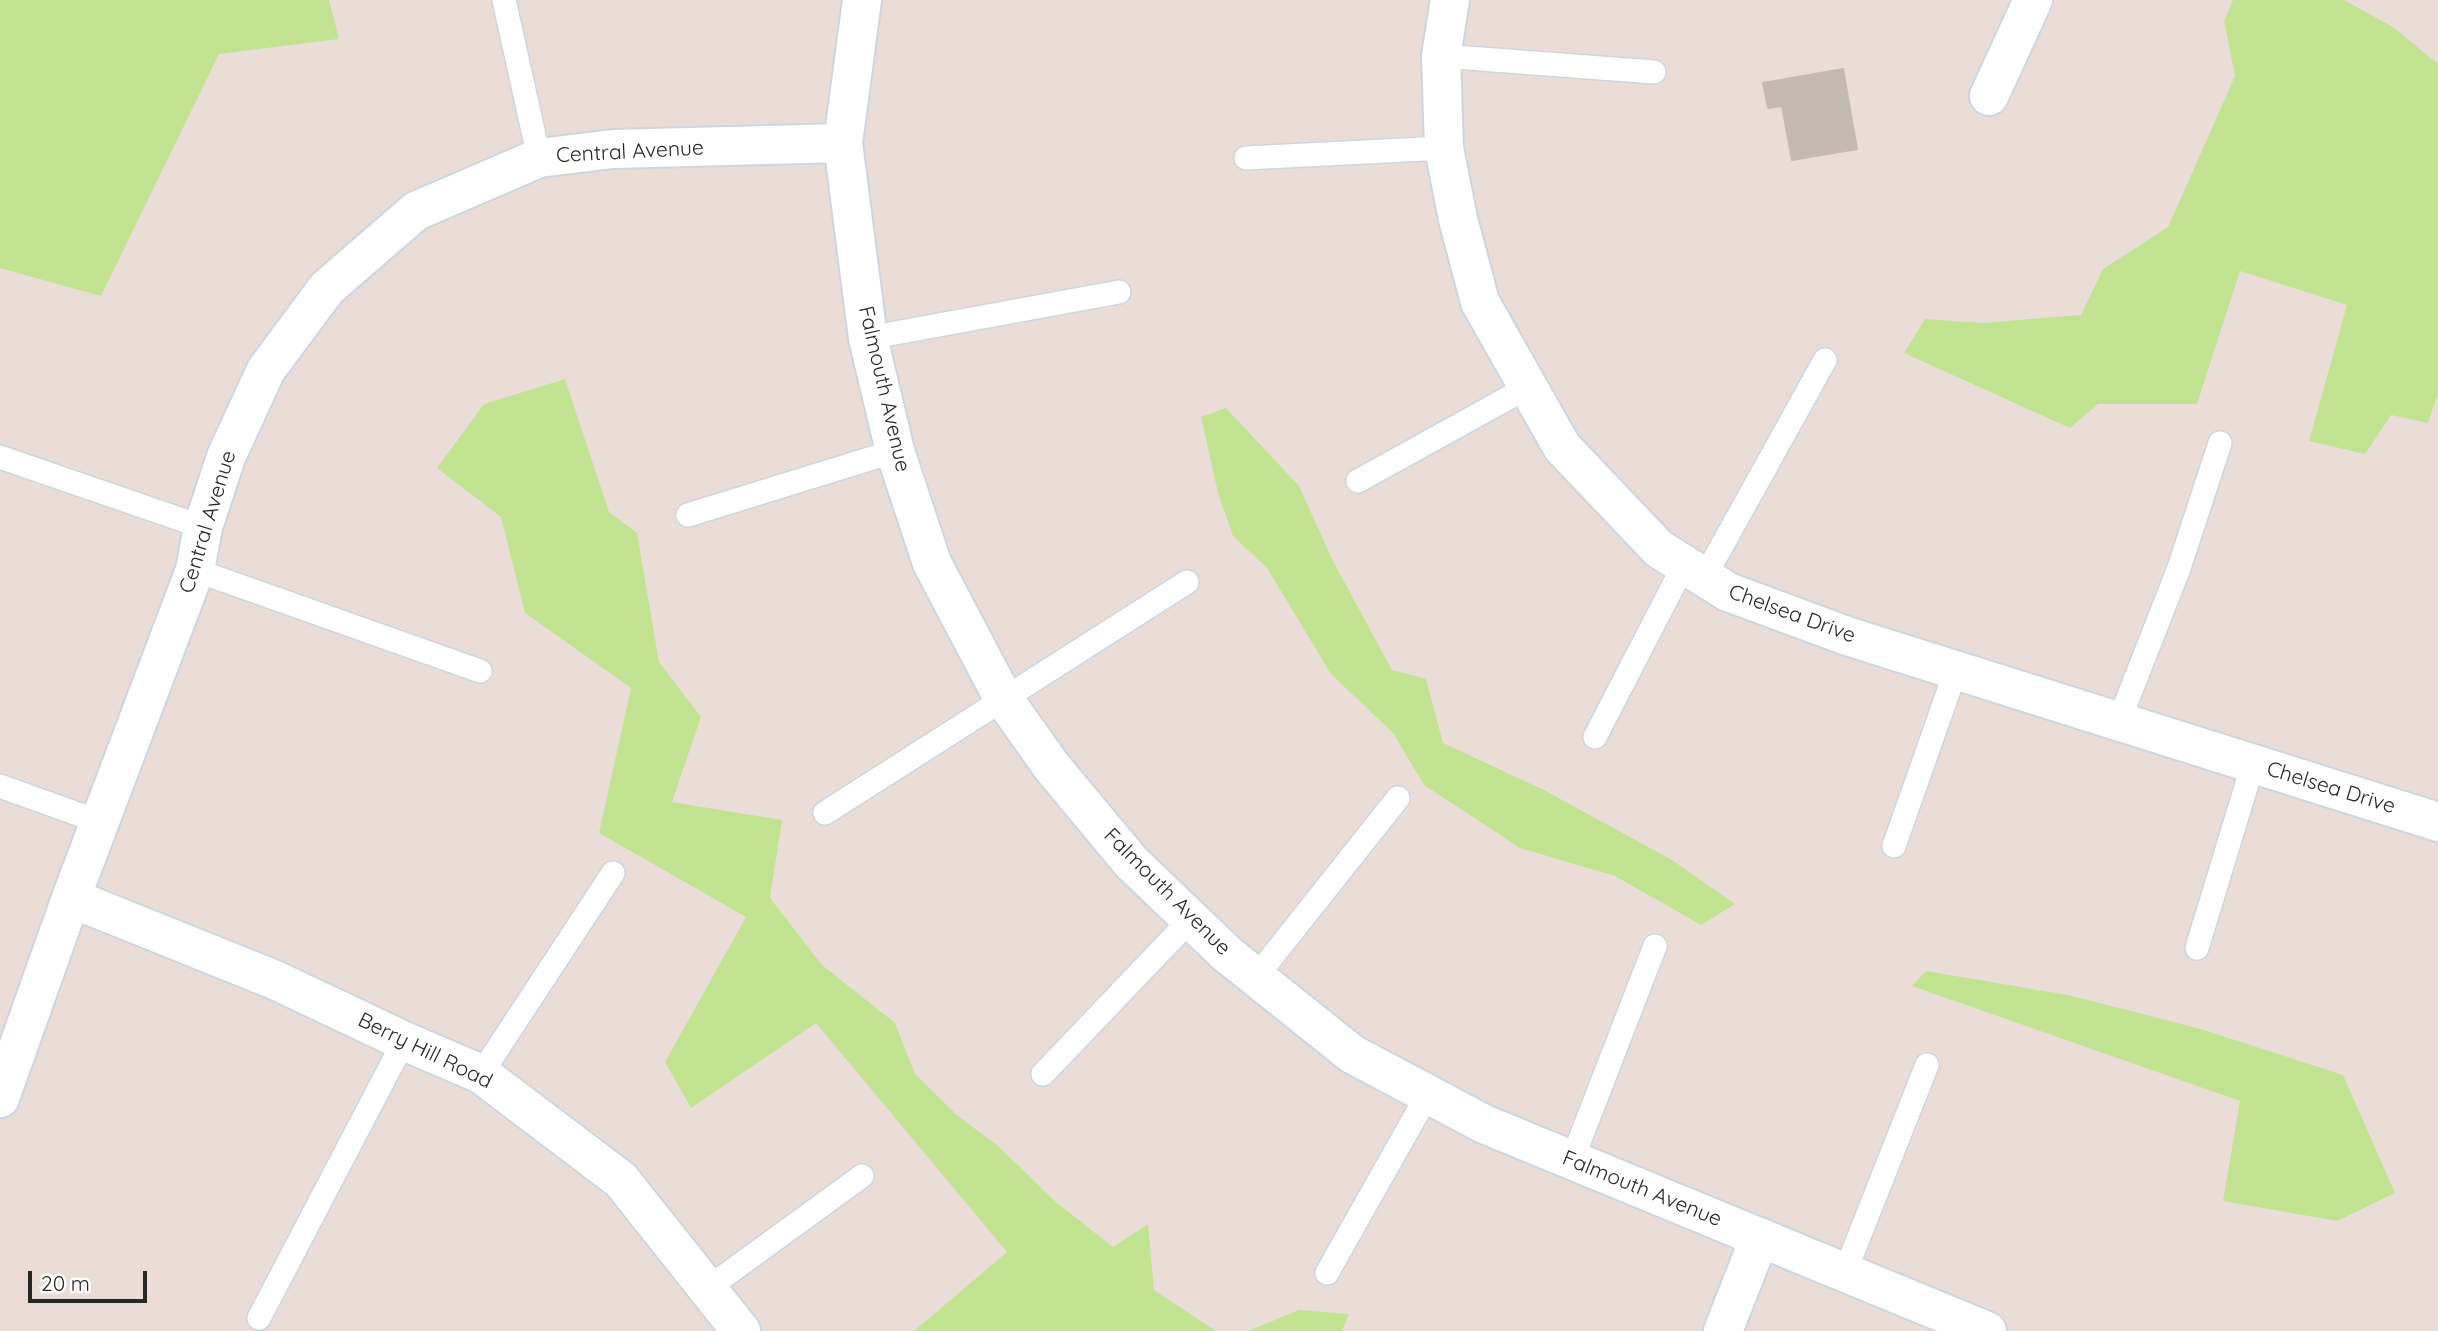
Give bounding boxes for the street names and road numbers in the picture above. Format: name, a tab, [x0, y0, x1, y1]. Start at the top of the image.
street label: Central Avenue	[556, 136, 704, 168]
street label: Falmouth Avenue	[853, 304, 915, 474]
street label: Central Avenue	[174, 448, 242, 596]
street label: Chelsea Drive	[1725, 579, 1859, 649]
street label: Chelsea Drive	[2264, 756, 2398, 820]
street label: Falmouth Avenue	[1098, 823, 1236, 961]
street label: Berry Hill Road	[354, 1008, 496, 1094]
street label: Falmouth Avenue	[1559, 1146, 1725, 1232]

